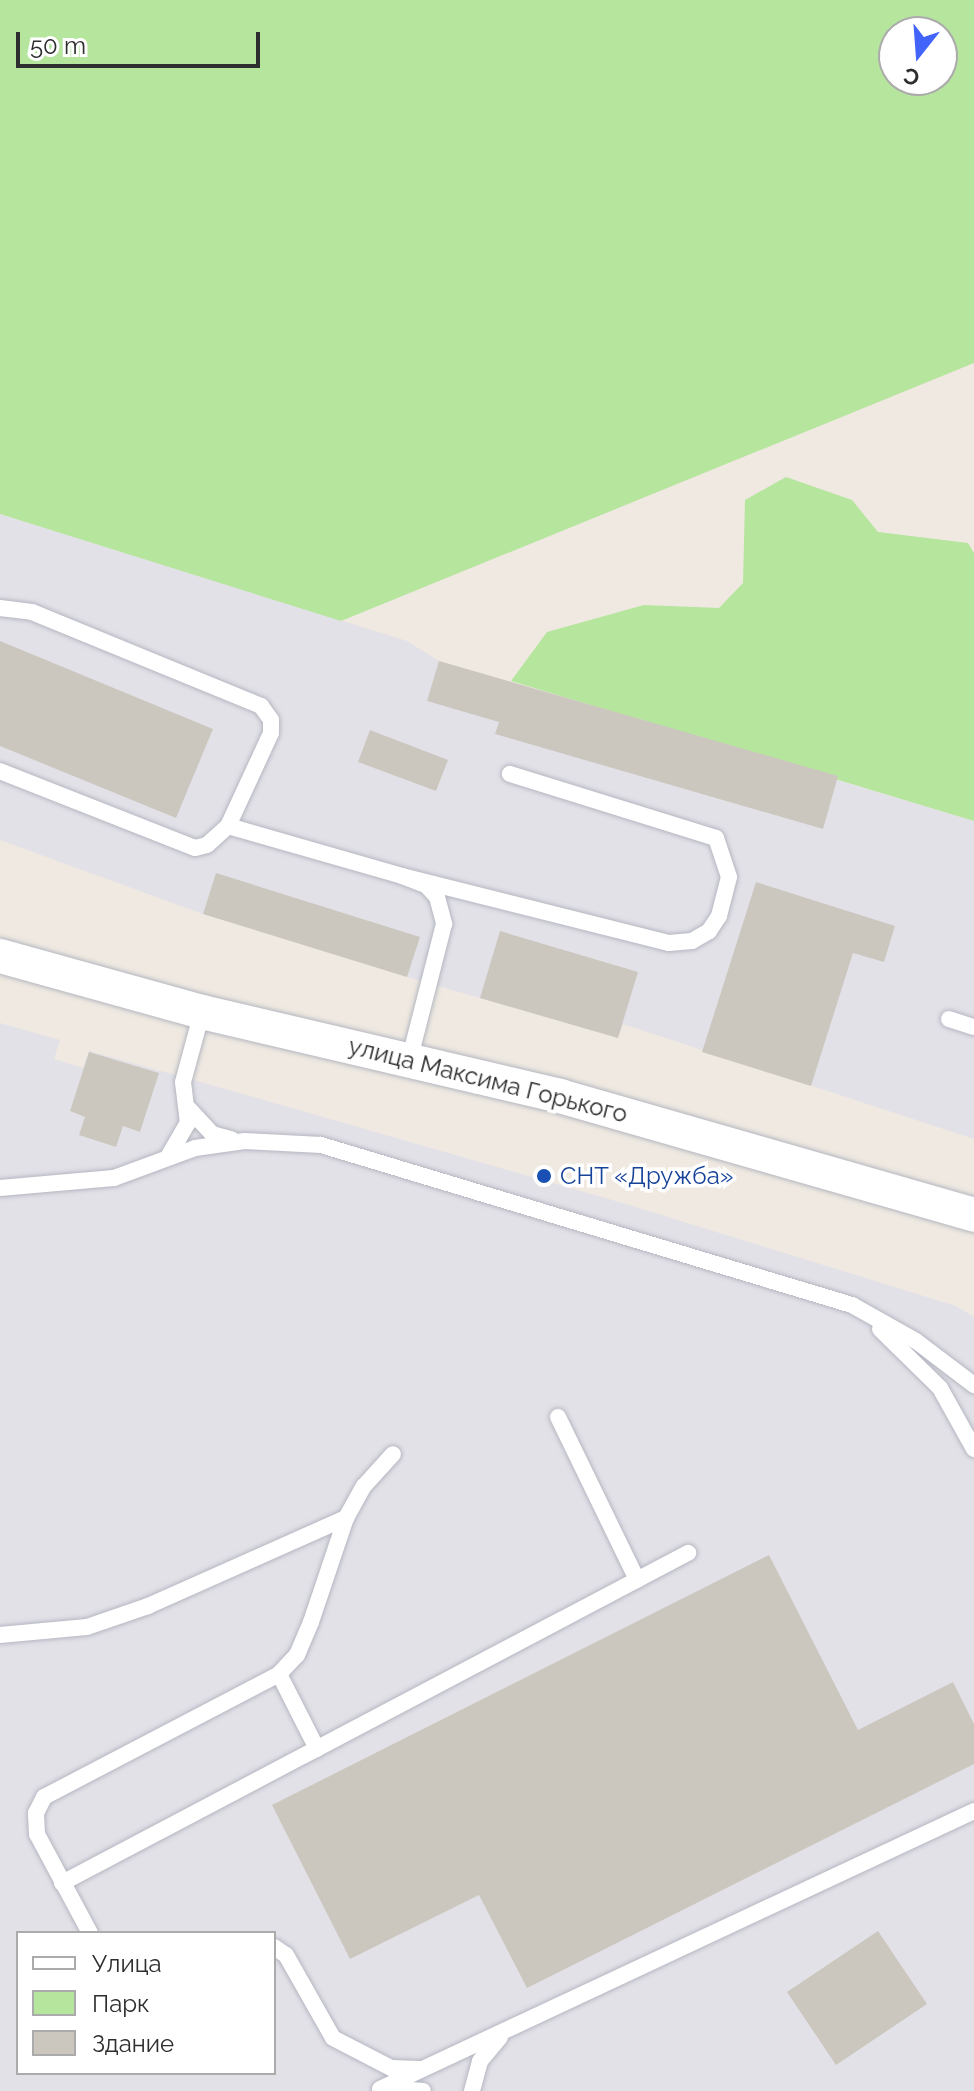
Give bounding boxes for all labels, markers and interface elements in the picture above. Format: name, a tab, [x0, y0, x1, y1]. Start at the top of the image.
scale bar	[20, 16, 264, 66]
north arrow	[878, 16, 958, 96]
text: 50 m	[30, 31, 86, 60]
text: С	[901, 62, 923, 92]
street label: улица Максима Горького	[345, 1031, 631, 1129]
place label: СНТ «Дружба»	[560, 1162, 734, 1190]
marker: СНТ «Дружба»	[535, 1167, 553, 1185]
legend	[16, 1931, 276, 2075]
text: Улица	[92, 1949, 162, 1978]
text: Парк	[92, 1989, 150, 2018]
text: Здание	[92, 2029, 174, 2058]

